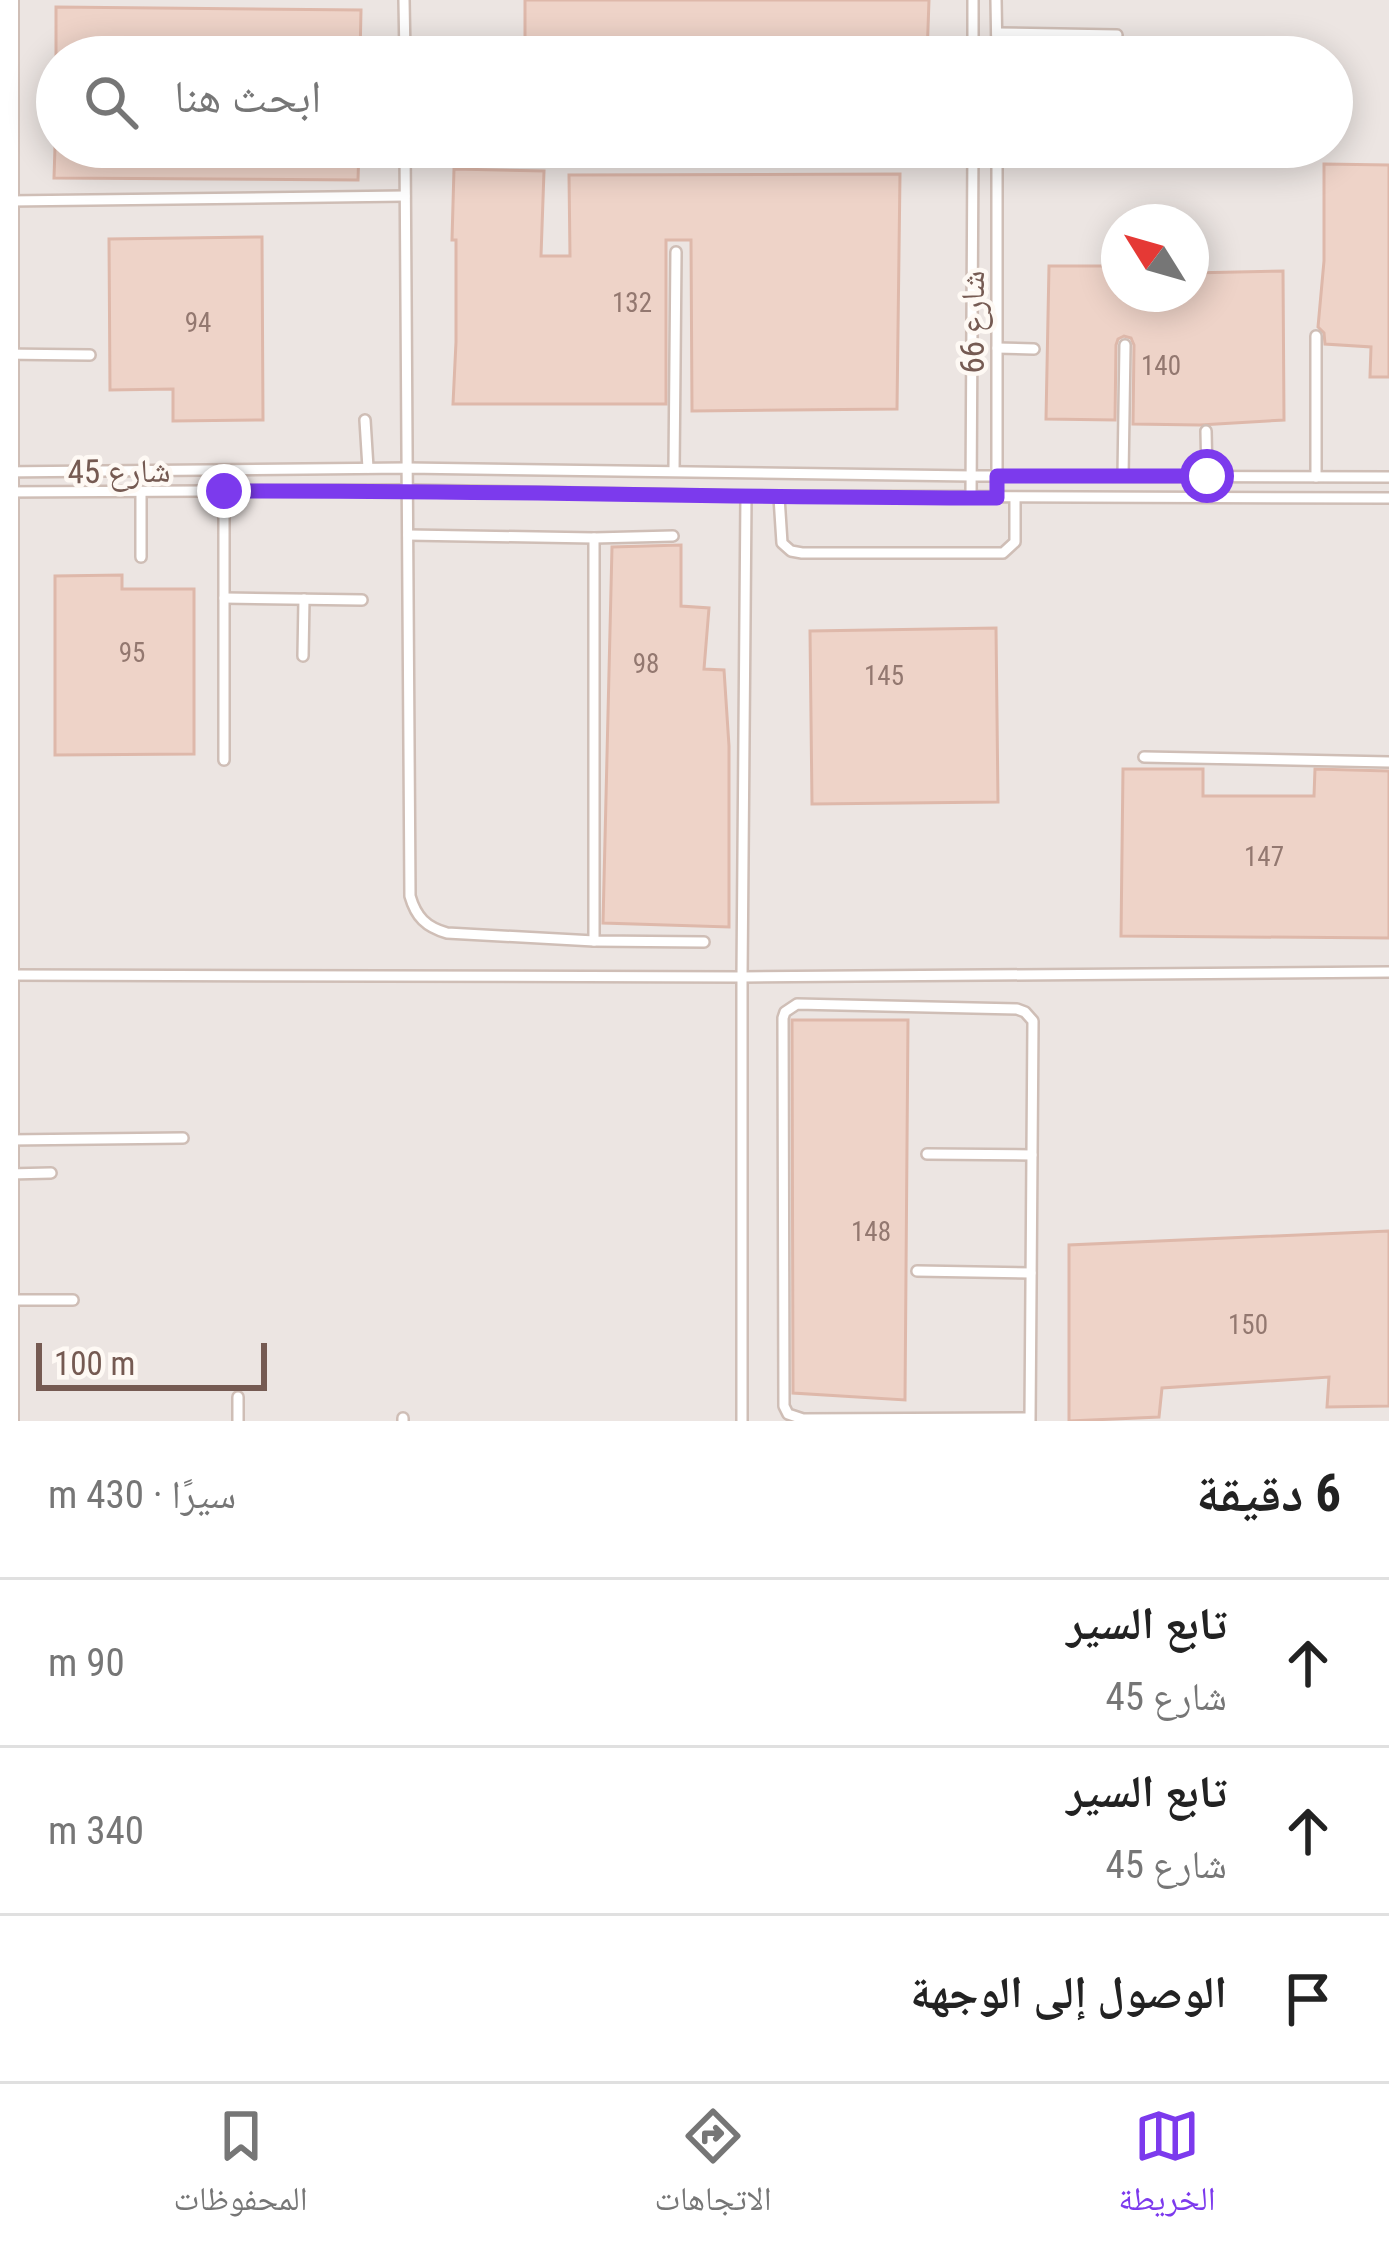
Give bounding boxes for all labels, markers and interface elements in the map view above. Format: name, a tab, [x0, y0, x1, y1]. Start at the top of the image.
search box	[36, 36, 1353, 168]
icon: search	[78, 69, 144, 135]
text: ابحث هنا	[174, 70, 322, 123]
north arrow	[1101, 204, 1209, 312]
street label: شارع 66	[953, 271, 993, 373]
house number: 132	[612, 287, 652, 319]
house number: 94	[185, 307, 211, 339]
house number: 140	[1141, 350, 1181, 382]
route start	[1180, 449, 1234, 503]
street label: شارع 45	[67, 451, 171, 492]
route end	[197, 464, 251, 518]
house number: 95	[119, 637, 145, 669]
house number: 98	[633, 648, 659, 680]
house number: 145	[864, 660, 904, 692]
house number: 147	[1244, 841, 1284, 873]
house number: 148	[851, 1216, 891, 1248]
house number: 150	[1228, 1309, 1268, 1341]
scale bar	[36, 1337, 267, 1390]
text: 100 m	[54, 1344, 135, 1383]
text: 6 دقيقة	[1196, 1464, 1341, 1523]
text: سيرًا · 430 m	[48, 1472, 236, 1518]
text: تابع السير	[1067, 1597, 1227, 1650]
icon: ahead	[1275, 1630, 1341, 1696]
text: 90 m	[48, 1640, 125, 1686]
text: شارع 45	[1105, 1674, 1227, 1720]
text: تابع السير	[1067, 1765, 1227, 1818]
icon: ahead	[1275, 1798, 1341, 1864]
text: 340 m	[48, 1808, 144, 1854]
text: شارع 45	[1105, 1842, 1227, 1888]
text: الوصول إلى الوجهة	[910, 1966, 1227, 2019]
icon: arrive	[1275, 1966, 1341, 2032]
tab: المحفوظات	[173, 2103, 308, 2231]
tab: الاتجاهات	[654, 2103, 772, 2231]
tab: الخريطة	[1118, 2103, 1216, 2231]

